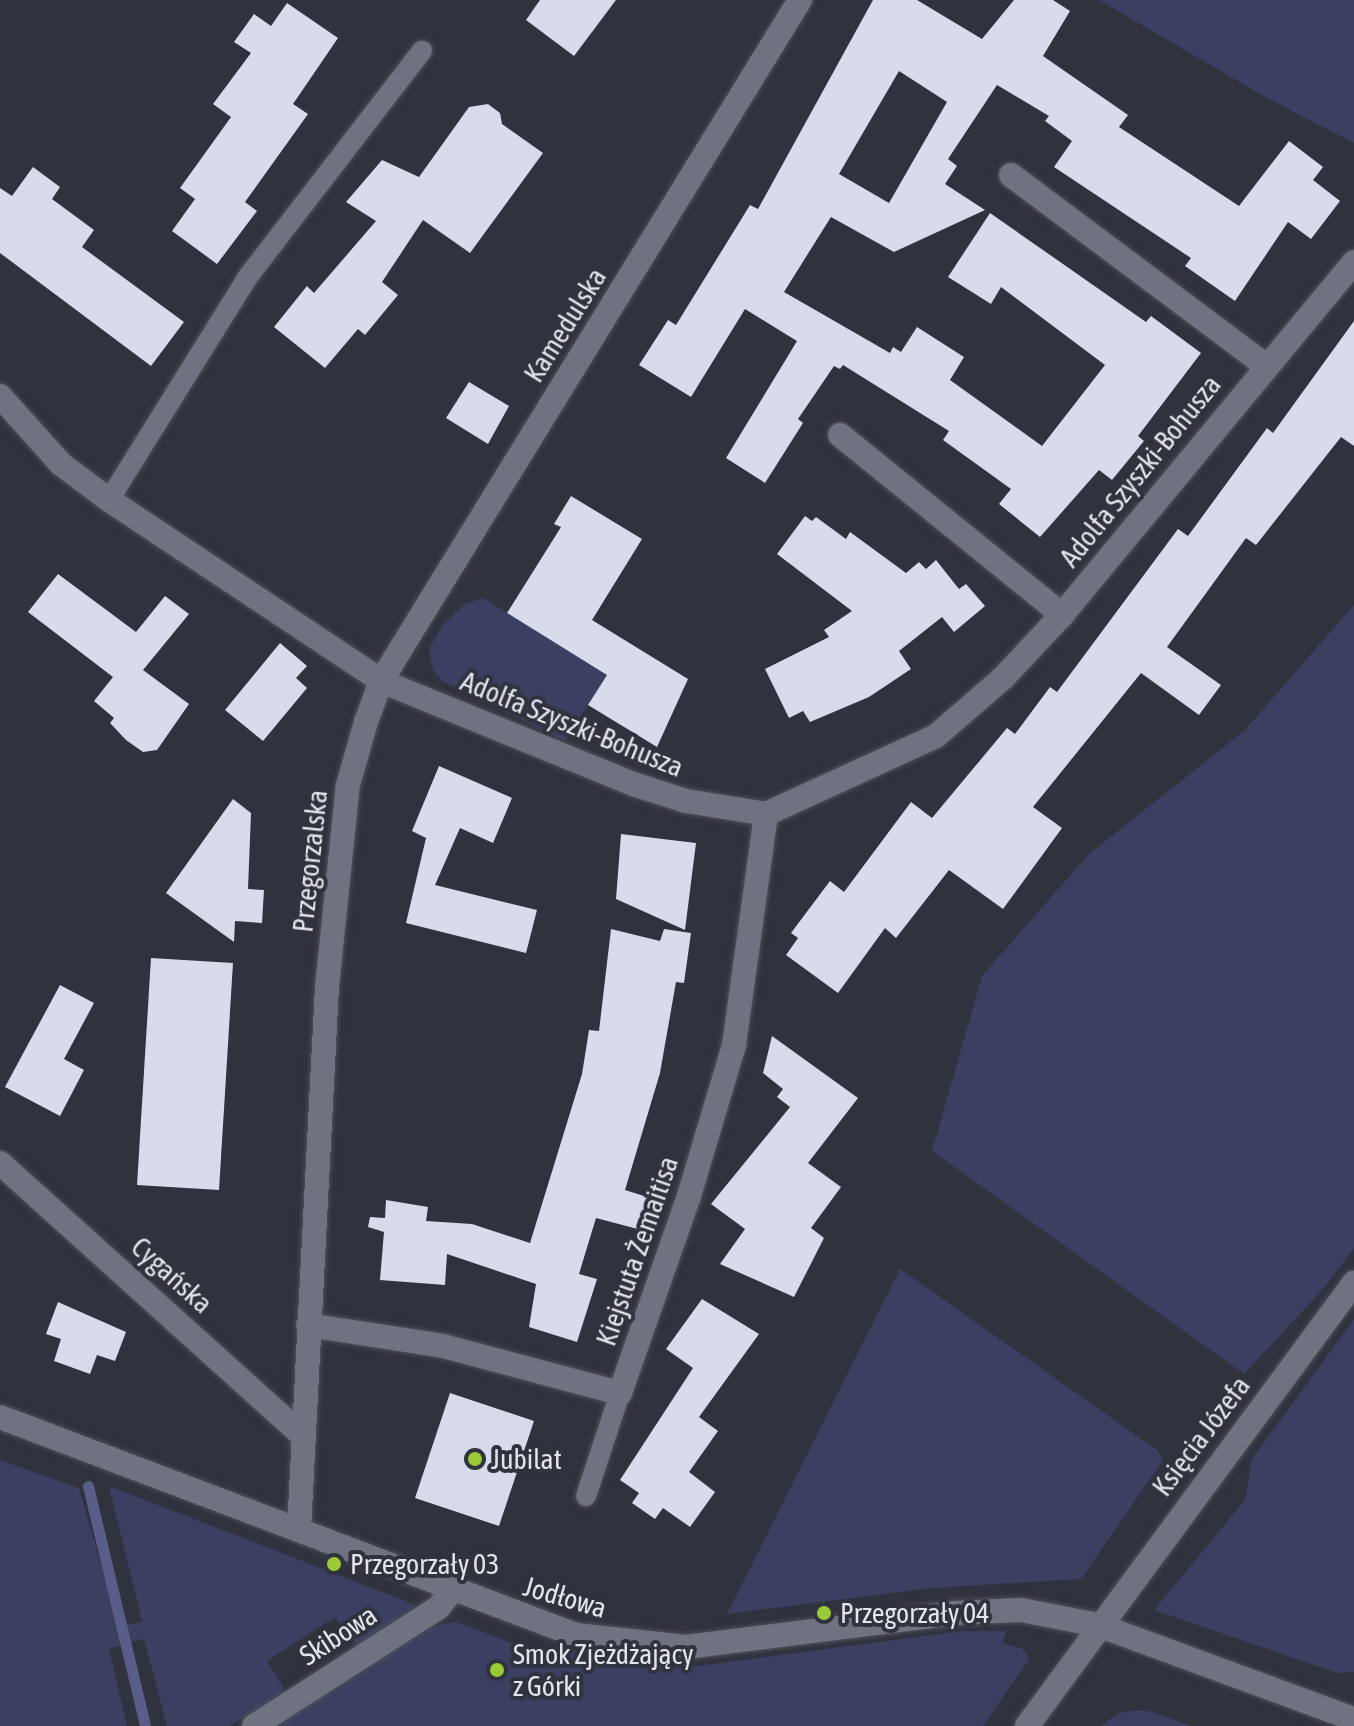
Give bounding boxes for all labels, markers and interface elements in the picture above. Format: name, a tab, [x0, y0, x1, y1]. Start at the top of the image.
street label: Kamedulska	[517, 262, 613, 388]
street label: Adolfa Szyszki-Bohusza	[1052, 368, 1228, 574]
street label: Adolfa Szyszki-Bohusza	[456, 664, 688, 784]
street label: Przegorzalska	[286, 788, 334, 934]
street label: Kiejstuta Żemaitisa	[589, 1152, 685, 1350]
street label: Cygańska	[125, 1230, 219, 1320]
street label: Księcia Józefa	[1145, 1369, 1257, 1503]
place label: Jubilat	[491, 1442, 562, 1476]
marker: Jubilat	[466, 1450, 484, 1468]
place label: Przegorzały 03	[350, 1547, 499, 1581]
marker: Przegorzały 03	[325, 1555, 343, 1573]
street label: Jodłowa	[520, 1569, 610, 1625]
place label: Przegorzały 04	[840, 1596, 989, 1630]
street label: Skibowa	[293, 1598, 383, 1672]
marker: Przegorzały 04	[815, 1604, 833, 1622]
place label: Smok Zjeżdżający z Górki	[513, 1637, 694, 1703]
marker: Smok Zjeżdżający z Górki	[488, 1661, 506, 1679]

